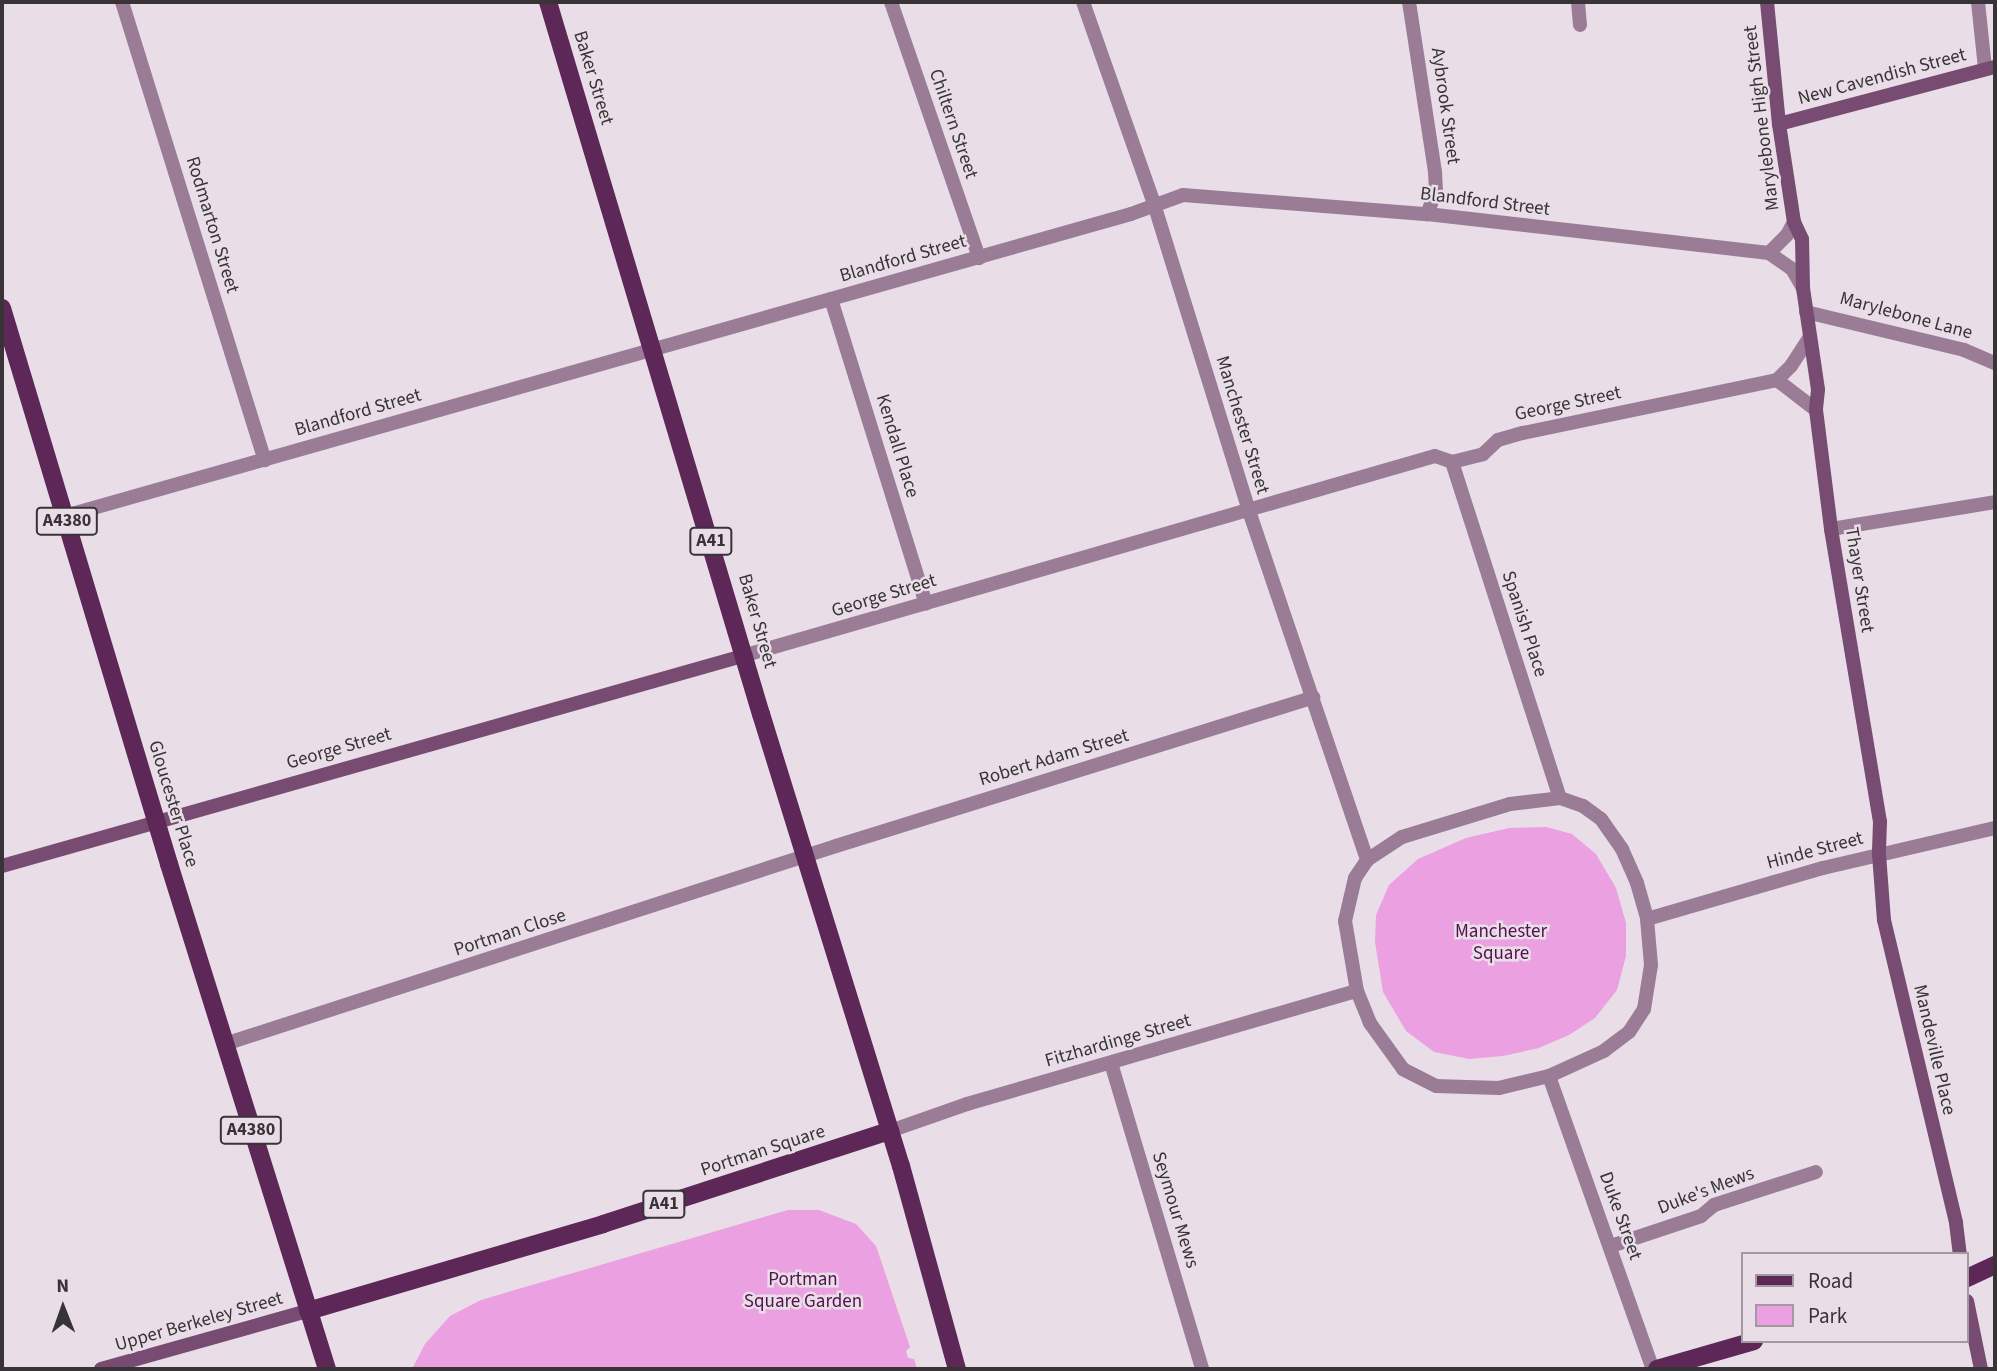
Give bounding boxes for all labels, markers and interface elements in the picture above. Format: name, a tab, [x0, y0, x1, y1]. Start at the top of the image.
street label: Marylebone High Street	[1739, 24, 1785, 212]
street label: Baker Street	[568, 28, 618, 128]
street label: New Cavendish Street	[1795, 44, 1969, 110]
street label: Aybrook Street	[1426, 46, 1464, 166]
street label: Chiltern Street	[924, 66, 982, 182]
street label: Rodmarton Street	[180, 154, 244, 296]
street label: Blandford Street	[1419, 183, 1551, 221]
street label: Blandford Street	[837, 230, 969, 288]
street label: Marylebone Lane	[1837, 287, 1975, 345]
street label: Manchester Street	[1210, 353, 1274, 497]
street label: George Street	[1513, 382, 1623, 426]
street label: Blandford Street	[292, 384, 424, 442]
street label: Kendall Place	[870, 391, 924, 501]
road number: A4380	[36, 506, 98, 536]
road number: A41	[688, 526, 734, 556]
street label: Thayer Street	[1839, 526, 1879, 634]
street label: Spanish Place	[1496, 568, 1552, 680]
street label: George Street	[829, 569, 939, 623]
street label: Baker Street	[733, 571, 781, 671]
street label: George Street	[284, 723, 394, 775]
street label: Robert Adam Street	[976, 724, 1132, 792]
street label: Gloucester Place	[143, 738, 203, 870]
street label: Hinde Street	[1764, 827, 1866, 875]
street label: Portman Close	[451, 904, 569, 962]
park label: Manchester Square	[1455, 921, 1547, 965]
street label: Mandeville Place	[1908, 983, 1960, 1117]
street label: Fitzhardinge Street	[1042, 1009, 1194, 1073]
road number: A4380	[219, 1115, 282, 1144]
street label: Portman Square	[698, 1120, 828, 1182]
street label: Seymour Mews	[1147, 1149, 1203, 1271]
street label: Duke's Mews	[1655, 1162, 1757, 1220]
street label: Duke Street	[1594, 1169, 1646, 1263]
road number: A41	[641, 1190, 687, 1218]
legend	[1742, 1252, 1969, 1343]
text: Road	[1808, 1266, 1853, 1296]
park label: Portman Square Garden	[744, 1269, 862, 1313]
north arrow	[28, 1273, 98, 1343]
text: N	[56, 1273, 69, 1300]
street label: Upper Berkeley Street	[112, 1287, 286, 1357]
text: Park	[1808, 1301, 1847, 1331]

